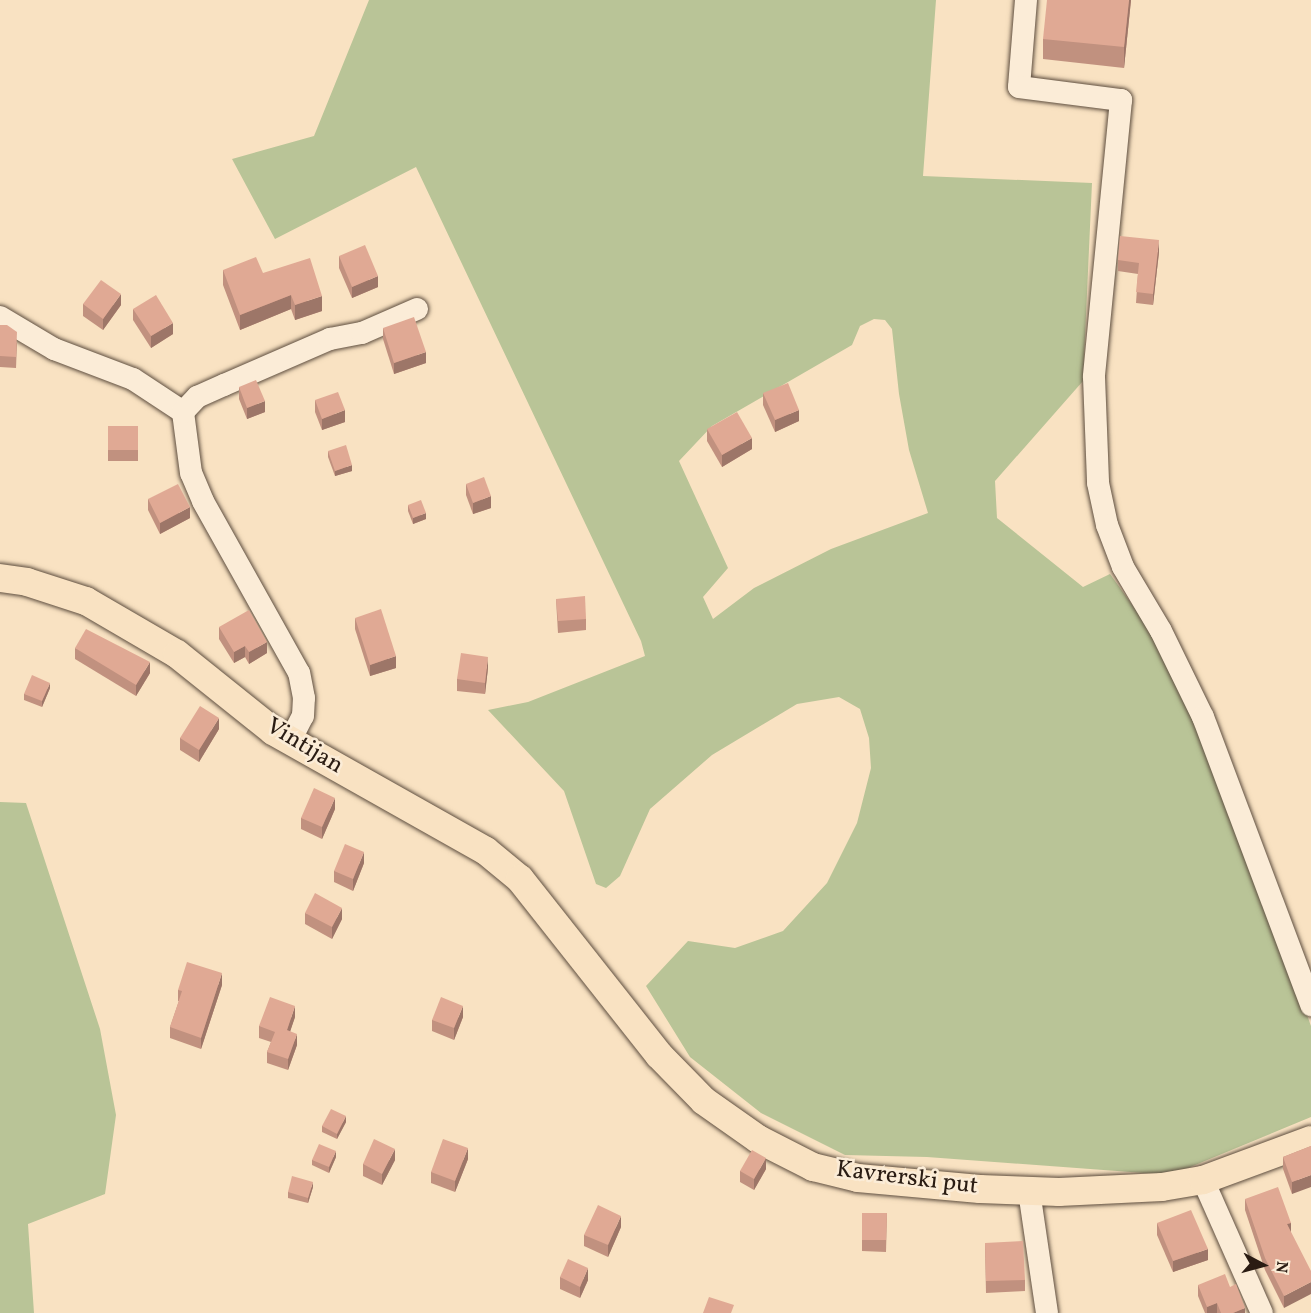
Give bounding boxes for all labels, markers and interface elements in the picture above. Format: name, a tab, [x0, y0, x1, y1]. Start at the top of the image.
street label: Vintijan	[260, 713, 348, 781]
street label: Kavrerski put	[834, 1156, 980, 1202]
north arrow	[1233, 1235, 1293, 1295]
text: N	[1269, 1260, 1292, 1274]

